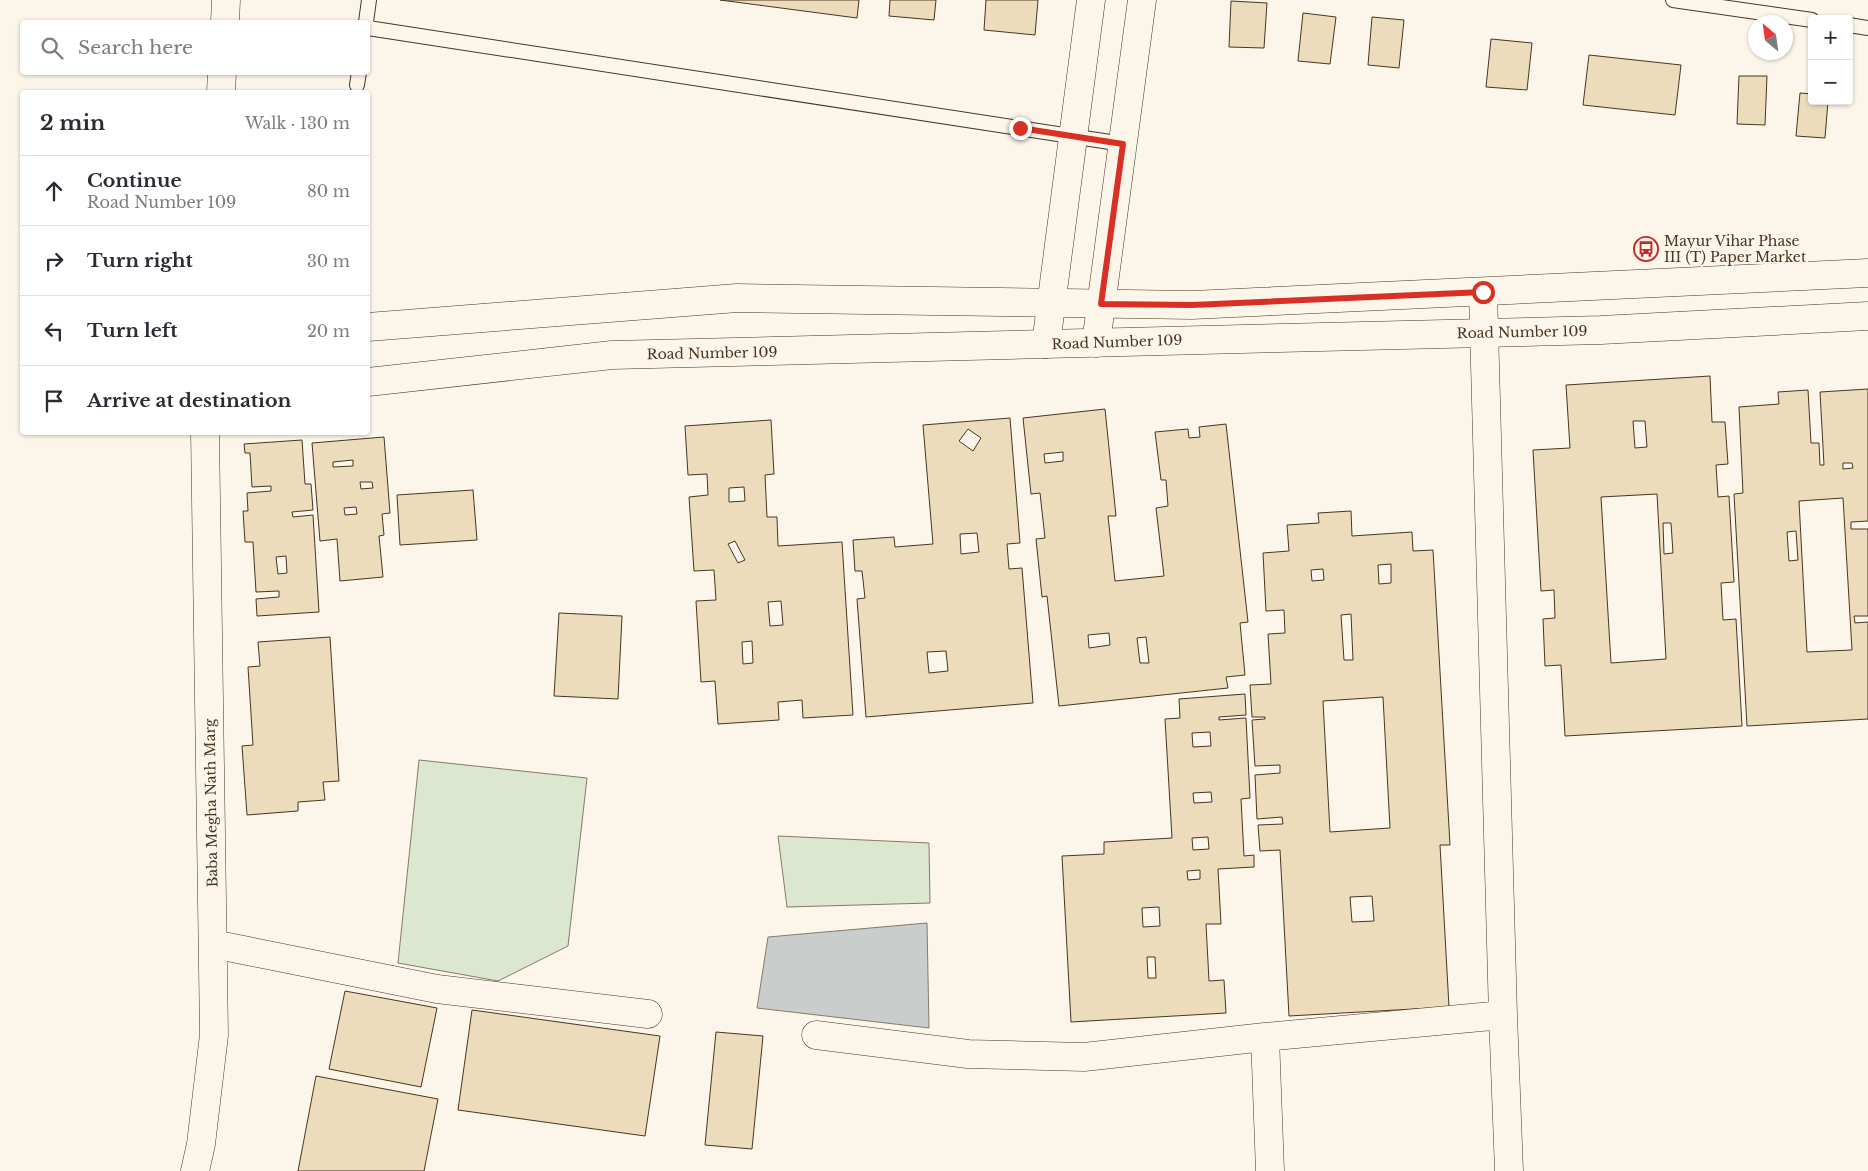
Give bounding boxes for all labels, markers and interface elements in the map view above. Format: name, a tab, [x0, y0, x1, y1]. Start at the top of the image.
north arrow	[1748, 15, 1793, 60]
map controls	[1808, 15, 1853, 105]
button: +	[1808, 15, 1853, 60]
search box	[20, 20, 370, 75]
icon: search	[38, 34, 66, 62]
text: Search here	[78, 36, 193, 59]
button: −	[1808, 60, 1853, 105]
text: 2 min	[40, 110, 105, 136]
text: Walk · 130 m	[245, 113, 350, 133]
route end	[1009, 117, 1032, 140]
text: Continue	[87, 169, 182, 192]
icon: ahead	[40, 177, 68, 205]
text: 80 m	[307, 181, 350, 201]
text: Road Number 109	[87, 192, 236, 212]
place label: Mayur Vihar Phase III (T) Paper Market	[1664, 232, 1807, 266]
bus stop icon: Mayur Vihar Phase III (T) Paper Market	[1633, 236, 1659, 262]
icon: right	[40, 247, 68, 275]
text: Turn right	[87, 249, 193, 272]
text: 30 m	[307, 251, 350, 271]
route start	[1472, 281, 1495, 304]
icon: left	[40, 317, 68, 345]
text: Turn left	[87, 319, 178, 342]
text: 20 m	[307, 321, 350, 341]
street label: Road Number 109	[1456, 322, 1588, 342]
street label: Road Number 109	[1051, 331, 1183, 353]
street label: Road Number 109	[646, 343, 778, 363]
icon: arrive	[40, 387, 68, 415]
text: Arrive at destination	[87, 389, 291, 412]
street label: Baba Megha Nath Marg	[201, 718, 221, 888]

